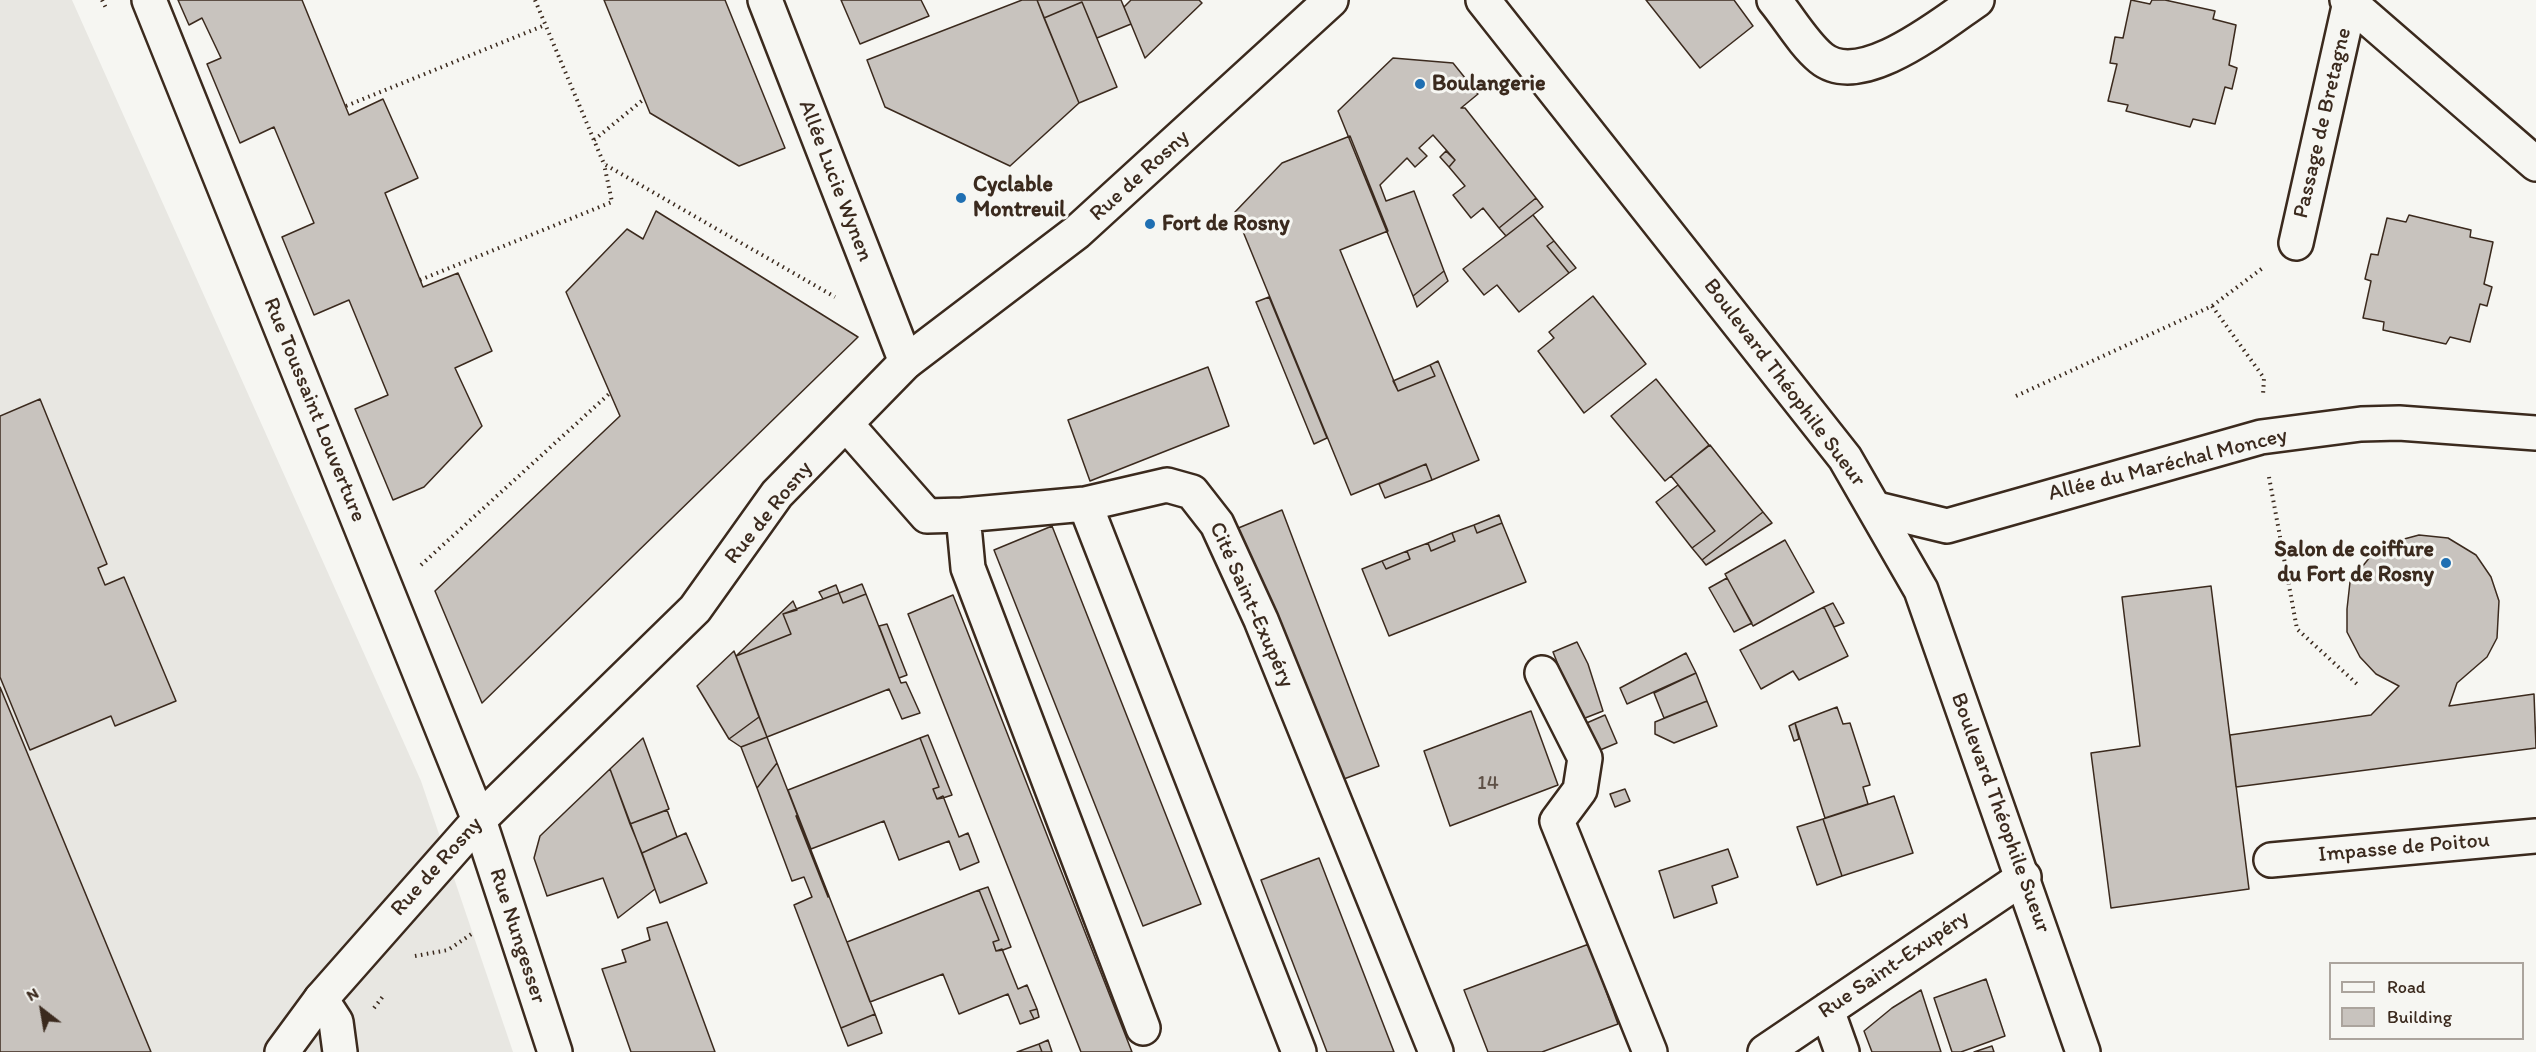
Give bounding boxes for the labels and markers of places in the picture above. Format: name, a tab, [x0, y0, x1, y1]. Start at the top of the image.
place label: Boulangerie	[1432, 71, 1546, 97]
marker: Boulangerie	[1413, 77, 1427, 91]
place label: Cyclable Montreuil	[973, 172, 1065, 224]
marker: Cyclable Montreuil	[954, 191, 968, 205]
place label: Fort de Rosny	[1162, 211, 1290, 237]
marker: Fort de Rosny	[1143, 217, 1157, 231]
place label: Salon de coiffure du Fort de Rosny	[2274, 537, 2434, 588]
marker: Salon de coiffure du Fort de Rosny	[2439, 556, 2453, 570]

